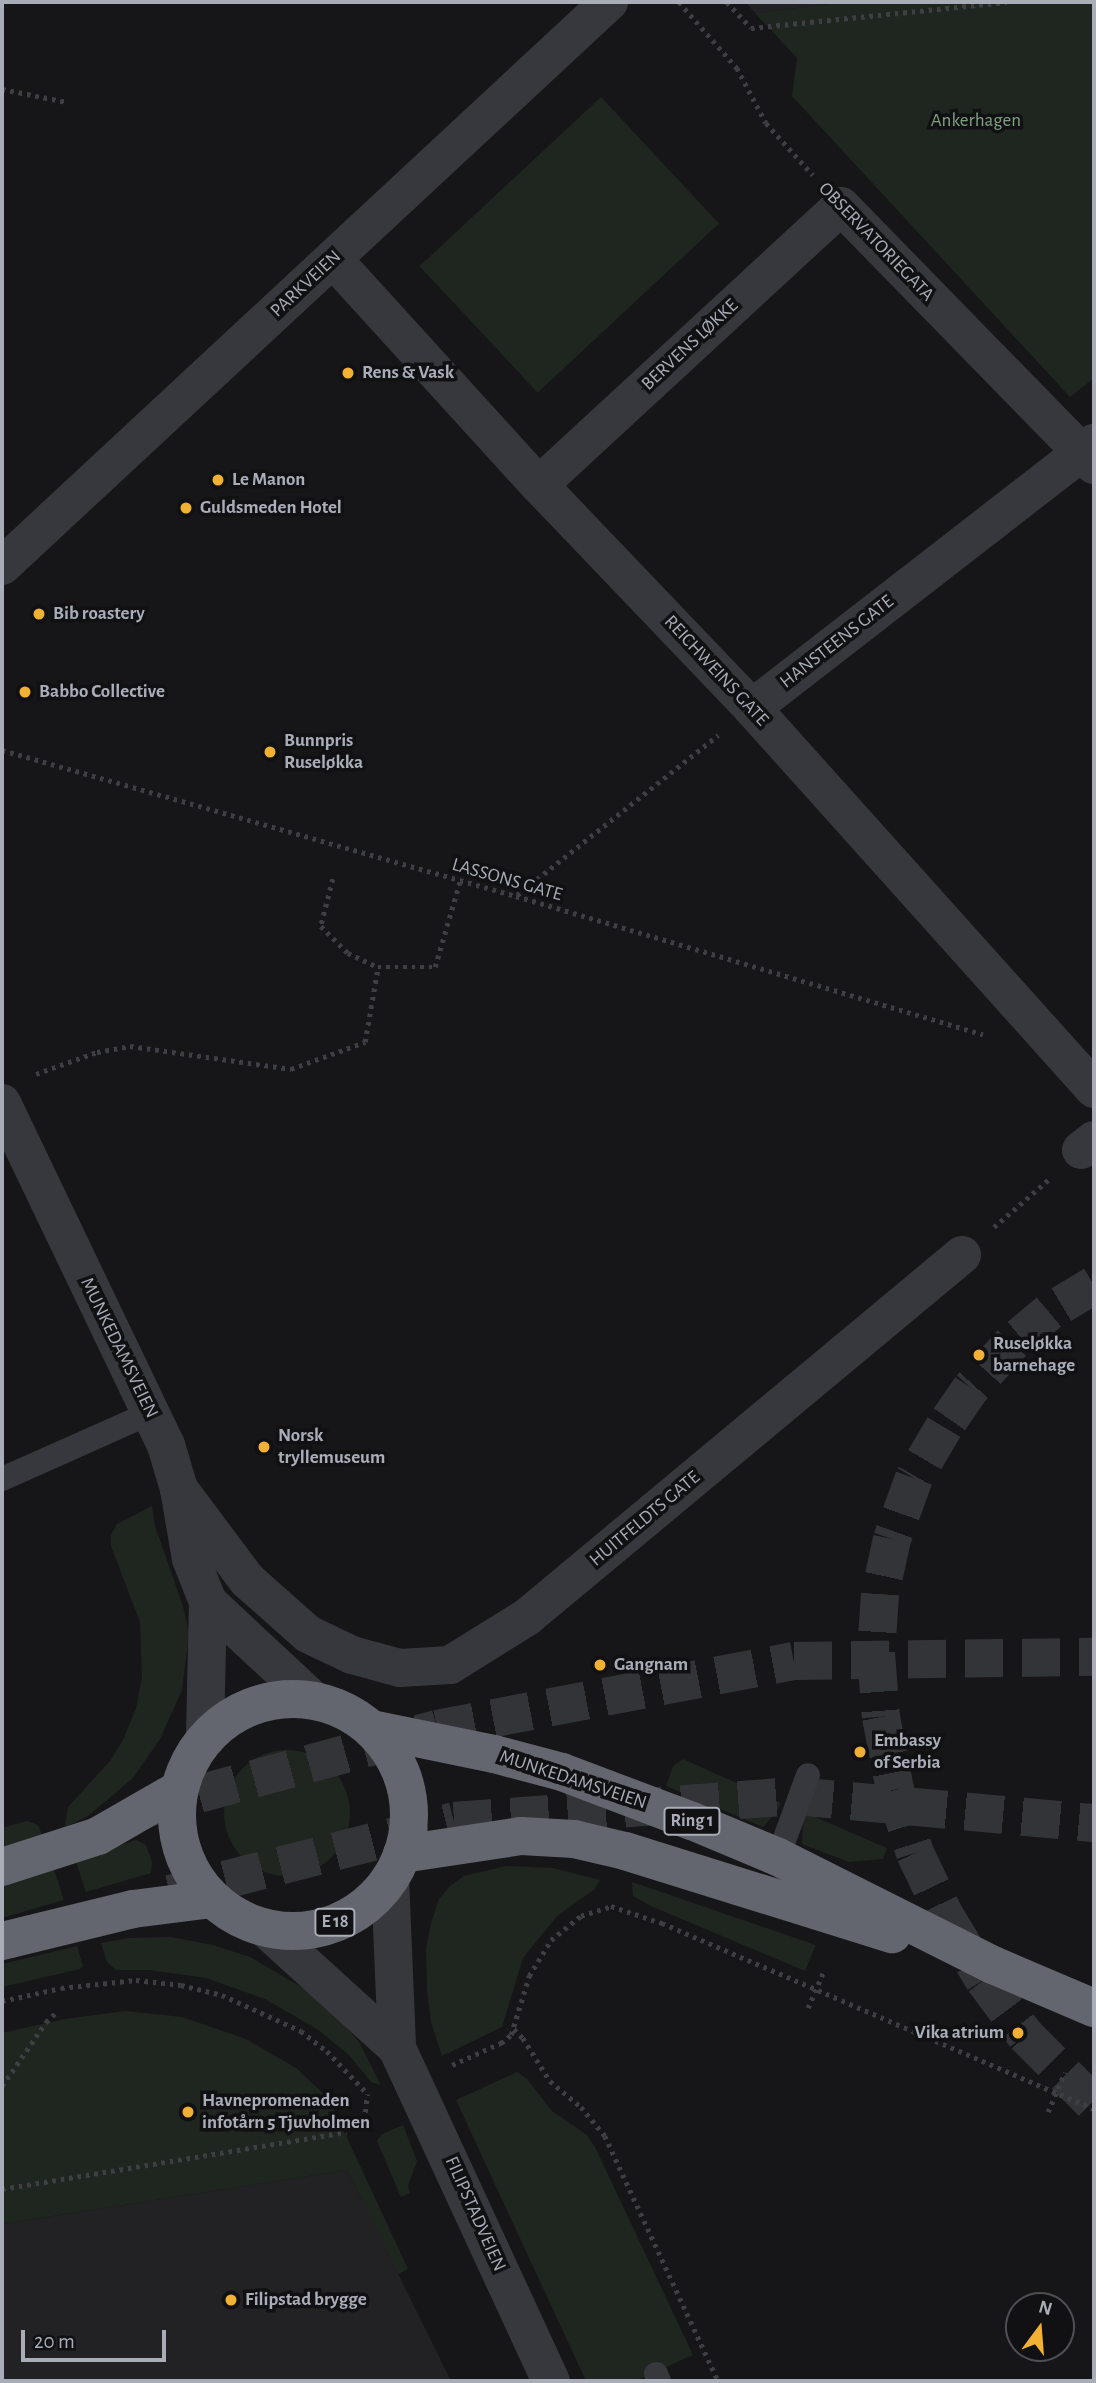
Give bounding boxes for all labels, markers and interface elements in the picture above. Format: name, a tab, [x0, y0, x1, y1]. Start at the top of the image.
park label: Ankerhagen	[931, 110, 1021, 132]
street label: OBSERVATORIEGATA	[813, 178, 939, 306]
street label: PARKVEIEN	[266, 246, 346, 322]
street label: BERVENS LØKKE	[637, 294, 743, 396]
place label: Rens & Vask	[362, 362, 454, 384]
marker: Rens & Vask	[340, 365, 356, 381]
place label: Le Manon	[232, 469, 305, 491]
marker: Le Manon	[210, 472, 226, 488]
place label: Guldsmeden Hotel	[200, 497, 342, 519]
marker: Guldsmeden Hotel	[178, 500, 194, 516]
street label: HANSTEENS GATE	[776, 590, 898, 694]
place label: Bib roastery	[53, 603, 145, 625]
marker: Bib roastery	[31, 606, 47, 622]
street label: REICHWEINS GATE	[659, 611, 773, 731]
place label: Babbo Collective	[39, 681, 165, 703]
marker: Babbo Collective	[17, 684, 33, 700]
place label: Bunnpris Ruseløkka	[284, 730, 363, 774]
marker: Bunnpris Ruseløkka	[262, 744, 278, 760]
street label: LASSONS GATE	[449, 853, 565, 907]
street label: MUNKEDAMSVEIEN	[75, 1274, 163, 1422]
place label: Ruseløkka barnehage	[993, 1333, 1075, 1377]
marker: Ruseløkka barnehage	[971, 1347, 987, 1363]
place label: Norsk tryllemuseum	[278, 1425, 385, 1469]
marker: Norsk tryllemuseum	[256, 1439, 272, 1455]
street label: HUITFELDTS GATE	[585, 1466, 705, 1572]
place label: Gangnam	[614, 1654, 688, 1676]
marker: Gangnam	[592, 1657, 608, 1673]
place label: Embassy of Serbia	[874, 1730, 941, 1774]
marker: Embassy of Serbia	[852, 1744, 868, 1760]
street label: MUNKEDAMSVEIEN	[497, 1745, 649, 1815]
road number: Ring 1	[662, 1807, 722, 1836]
road number: E 18	[314, 1908, 356, 1936]
place label: Vika atrium	[915, 2022, 1004, 2044]
marker: Vika atrium	[1010, 2025, 1026, 2041]
place label: Havnepromenaden infotårn 5 Tjuvholmen	[202, 2090, 370, 2134]
marker: Havnepromenaden infotårn 5 Tjuvholmen	[180, 2104, 196, 2120]
street label: FILIPSTADVEIEN	[440, 2153, 510, 2275]
place label: Filipstad brygge	[245, 2289, 367, 2311]
marker: Filipstad brygge	[223, 2292, 239, 2308]
north arrow	[1005, 2292, 1075, 2362]
text: N	[1036, 2297, 1054, 2319]
scale bar	[24, 2316, 170, 2360]
text: 20 m	[34, 2331, 75, 2352]

